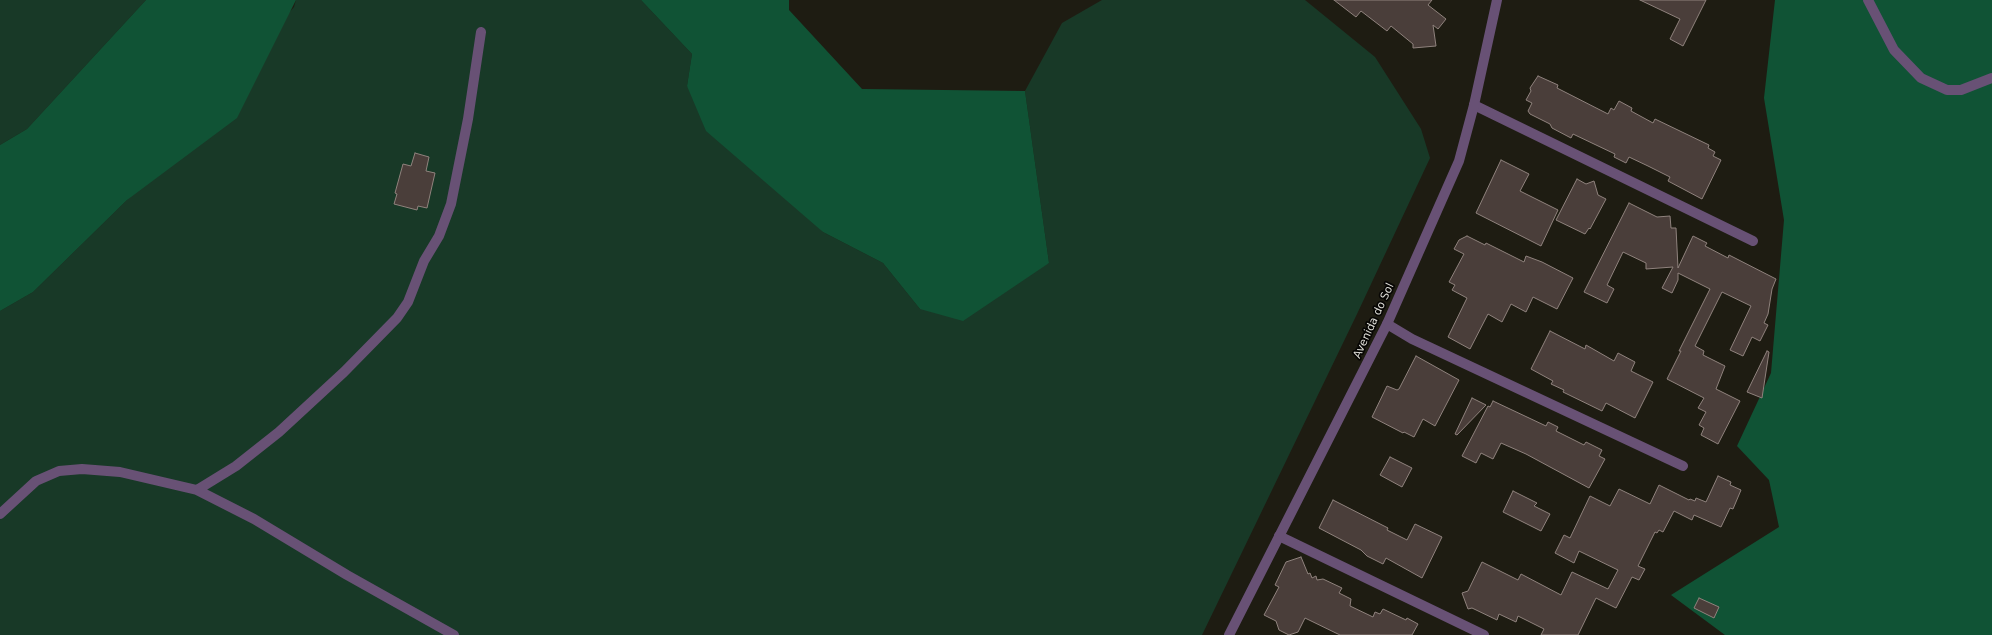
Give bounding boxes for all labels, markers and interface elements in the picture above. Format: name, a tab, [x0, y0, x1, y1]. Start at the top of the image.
street label: Avenida do Sol	[1351, 281, 1397, 361]

